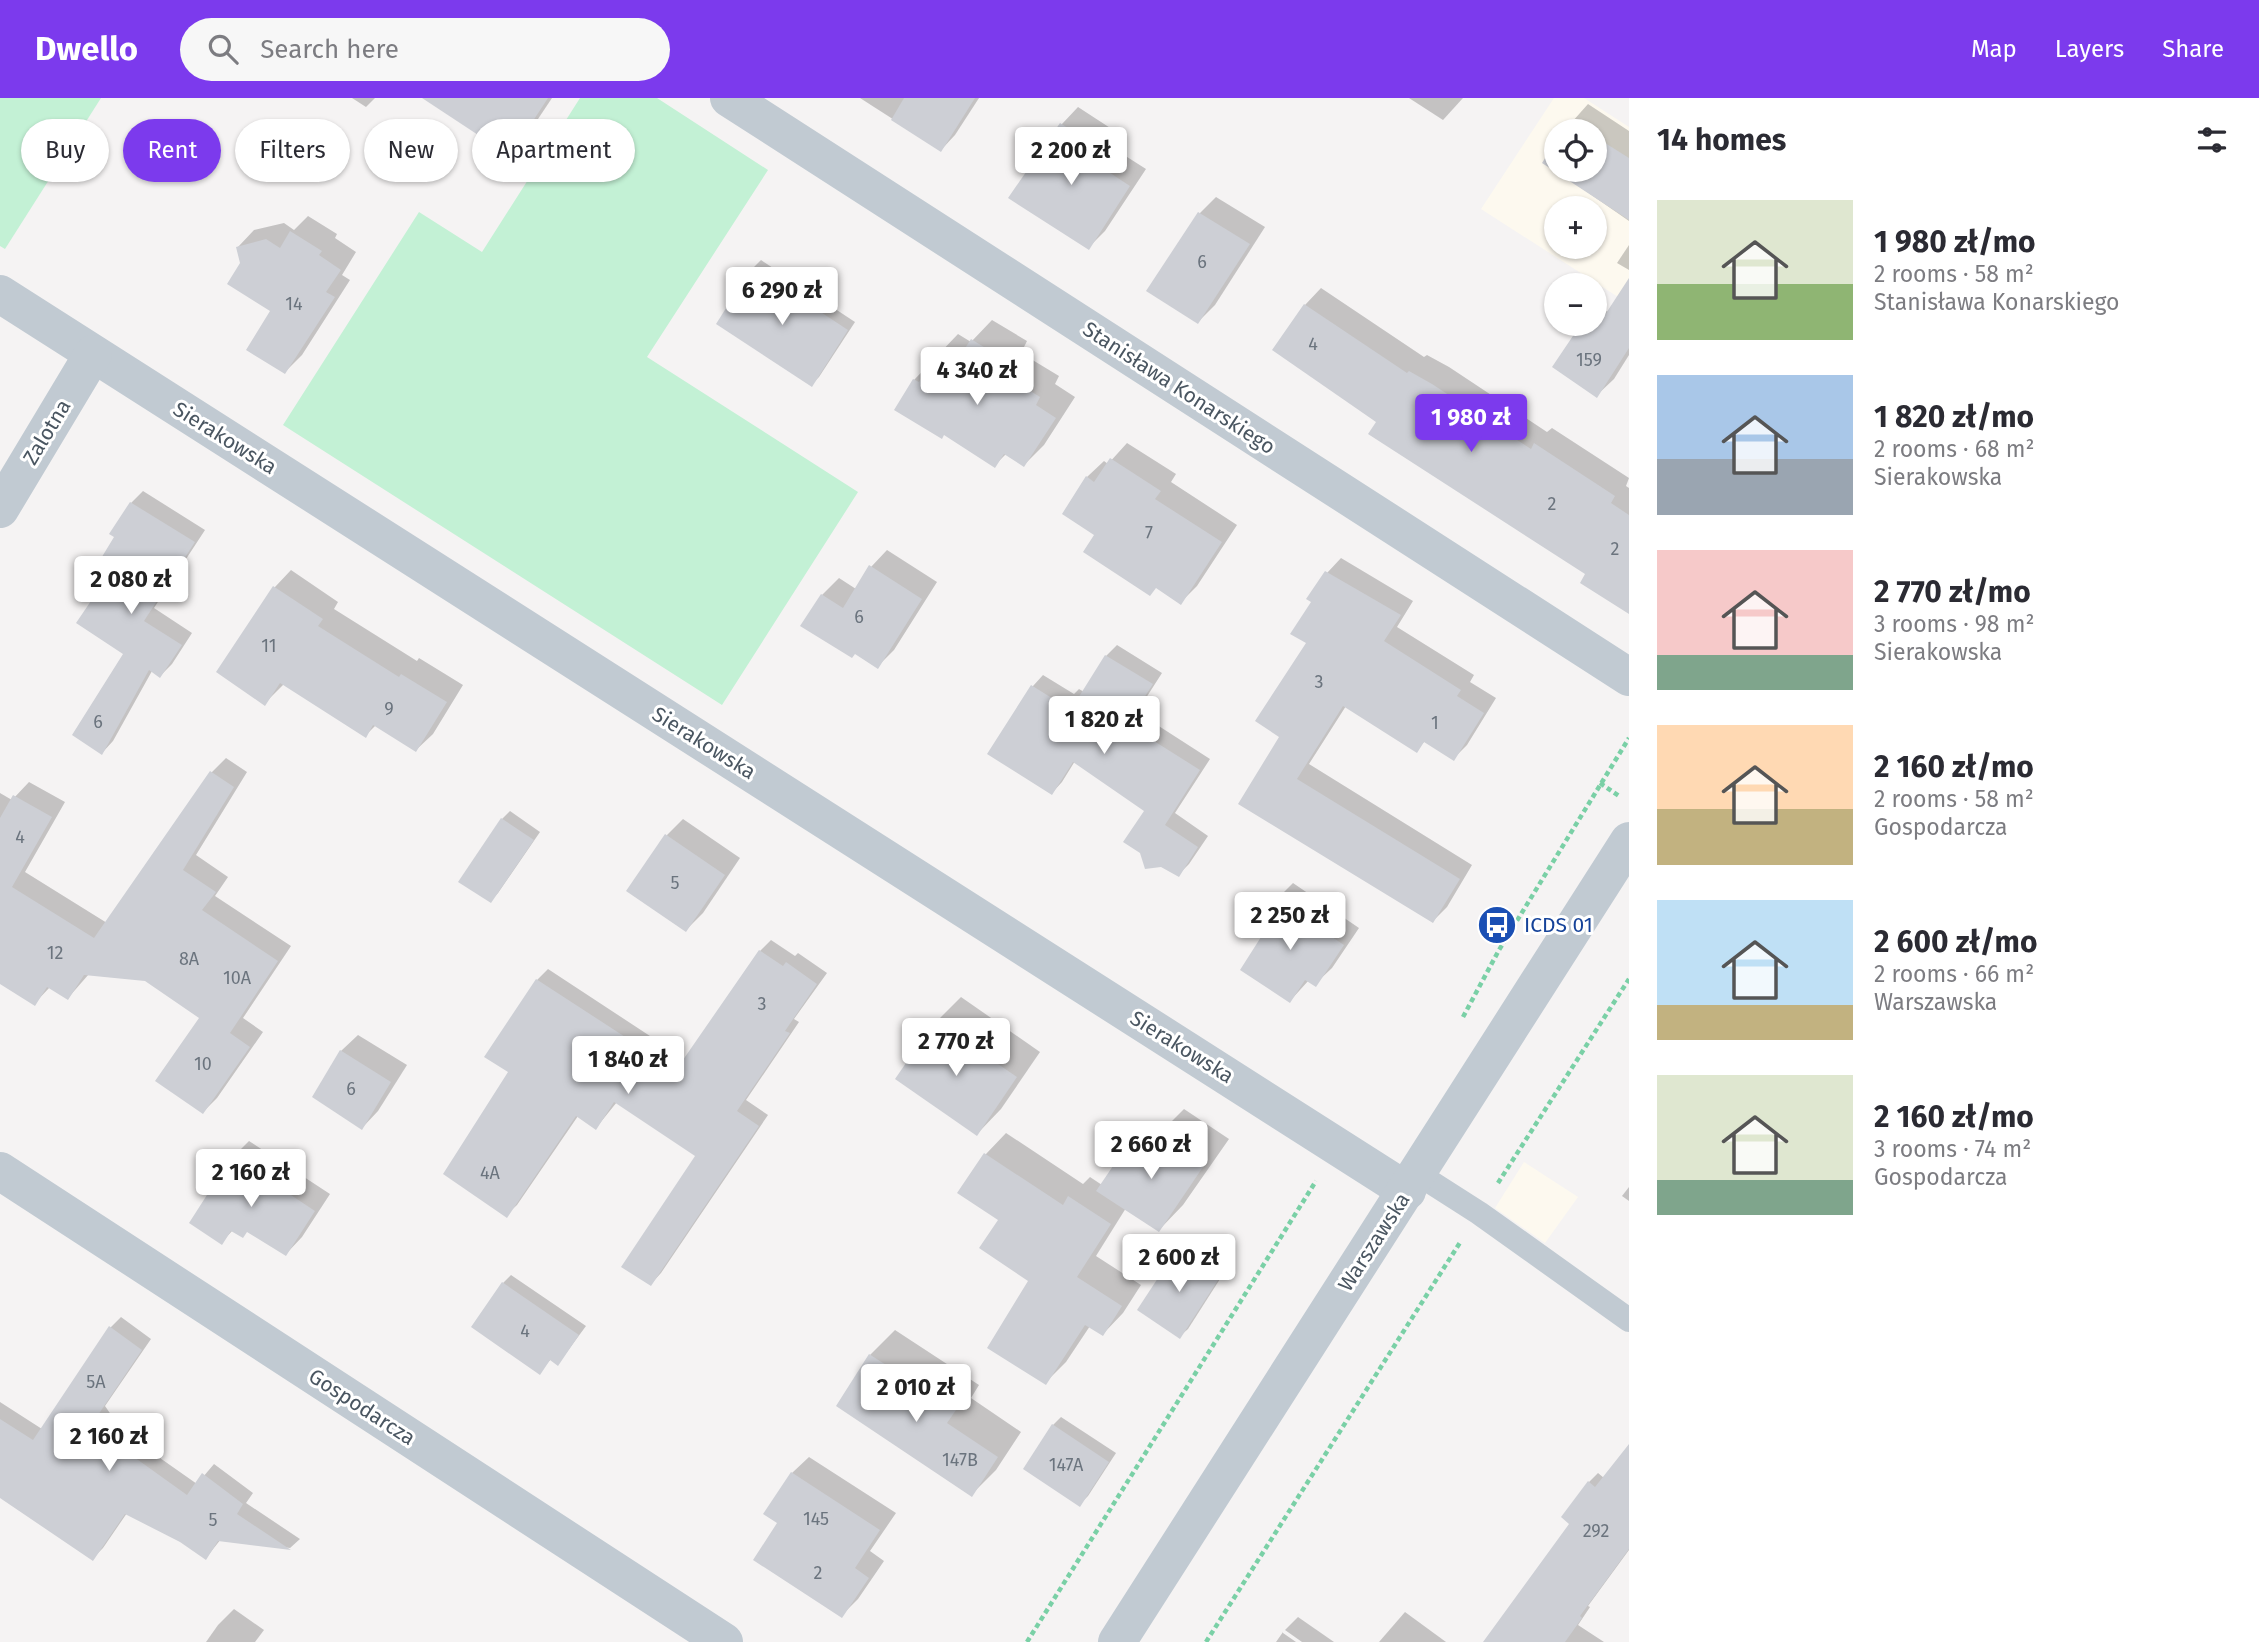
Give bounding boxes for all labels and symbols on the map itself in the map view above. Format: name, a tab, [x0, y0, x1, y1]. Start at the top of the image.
pin: 2 200 zł	[999, 127, 1143, 187]
house number: 6	[1197, 251, 1207, 273]
pin: 6 290 zł	[710, 268, 854, 327]
house number: 14	[285, 293, 303, 315]
street label: Stanisława Konarskiego	[1078, 316, 1280, 460]
house number: 4	[1308, 333, 1318, 355]
pin: 4 340 zł	[905, 348, 1049, 407]
house number: 159	[1576, 349, 1602, 371]
pin: 1 980 zł	[1399, 394, 1543, 454]
street label: Zalotna	[17, 395, 77, 469]
street label: Sierakowska	[168, 396, 282, 480]
house number: 2	[1548, 493, 1557, 515]
house number: 7	[1145, 522, 1153, 544]
house number: 2	[1611, 538, 1620, 560]
pin: 2 080 zł	[59, 556, 203, 616]
house number: 6	[854, 606, 864, 628]
house number: 11	[261, 635, 277, 657]
house number: 3	[1315, 671, 1323, 693]
pin: 1 820 zł	[1032, 696, 1176, 756]
house number: 9	[384, 698, 394, 720]
street label: Sierakowska	[647, 701, 761, 785]
house number: 6	[93, 711, 103, 733]
house number: 1	[1431, 712, 1439, 734]
house number: 4	[15, 826, 25, 848]
house number: 5	[670, 872, 680, 894]
pin: 2 250 zł	[1218, 892, 1362, 952]
bus stop icon: ICDS 01	[1476, 904, 1518, 946]
place label: ICDS 01	[1524, 912, 1593, 938]
house number: 12	[47, 942, 63, 964]
house number: 8A	[179, 948, 200, 970]
house number: 10A	[223, 967, 252, 989]
house number: 3	[758, 993, 766, 1015]
street label: Sierakowska	[1125, 1005, 1239, 1089]
pin: 2 770 zł	[884, 1018, 1028, 1078]
pin: 1 840 zł	[556, 1037, 700, 1096]
house number: 10	[194, 1053, 212, 1075]
house number: 6	[346, 1078, 356, 1100]
pin: 2 660 zł	[1079, 1122, 1223, 1181]
pin: 2 160 zł	[179, 1150, 323, 1209]
house number: 4A	[480, 1162, 501, 1184]
street label: Warszawska	[1332, 1188, 1416, 1296]
pin: 2 600 zł	[1107, 1234, 1251, 1294]
house number: 4	[520, 1320, 530, 1342]
street label: Gospodarcza	[304, 1363, 420, 1451]
pin: 2 010 zł	[844, 1364, 988, 1424]
house number: 5A	[86, 1371, 106, 1393]
pin: 2 160 zł	[37, 1414, 181, 1473]
house number: 147B	[942, 1449, 978, 1471]
house number: 147A	[1049, 1454, 1084, 1476]
house number: 145	[803, 1508, 829, 1530]
house number: 5	[208, 1509, 218, 1531]
house number: 292	[1583, 1520, 1609, 1542]
house number: 2	[814, 1562, 823, 1584]

